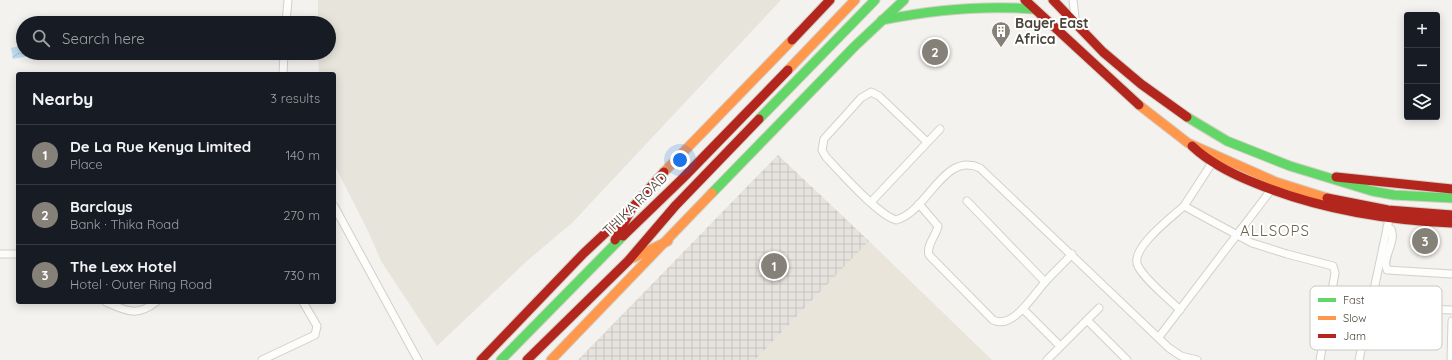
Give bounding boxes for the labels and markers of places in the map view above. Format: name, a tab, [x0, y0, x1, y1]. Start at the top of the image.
place label: Bayer East Africa	[1015, 14, 1089, 48]
building icon: Bayer East Africa	[990, 20, 1012, 48]
pin: 2	[922, 37, 948, 67]
pin: 3	[1412, 226, 1438, 256]
pin: 1	[761, 251, 787, 281]

